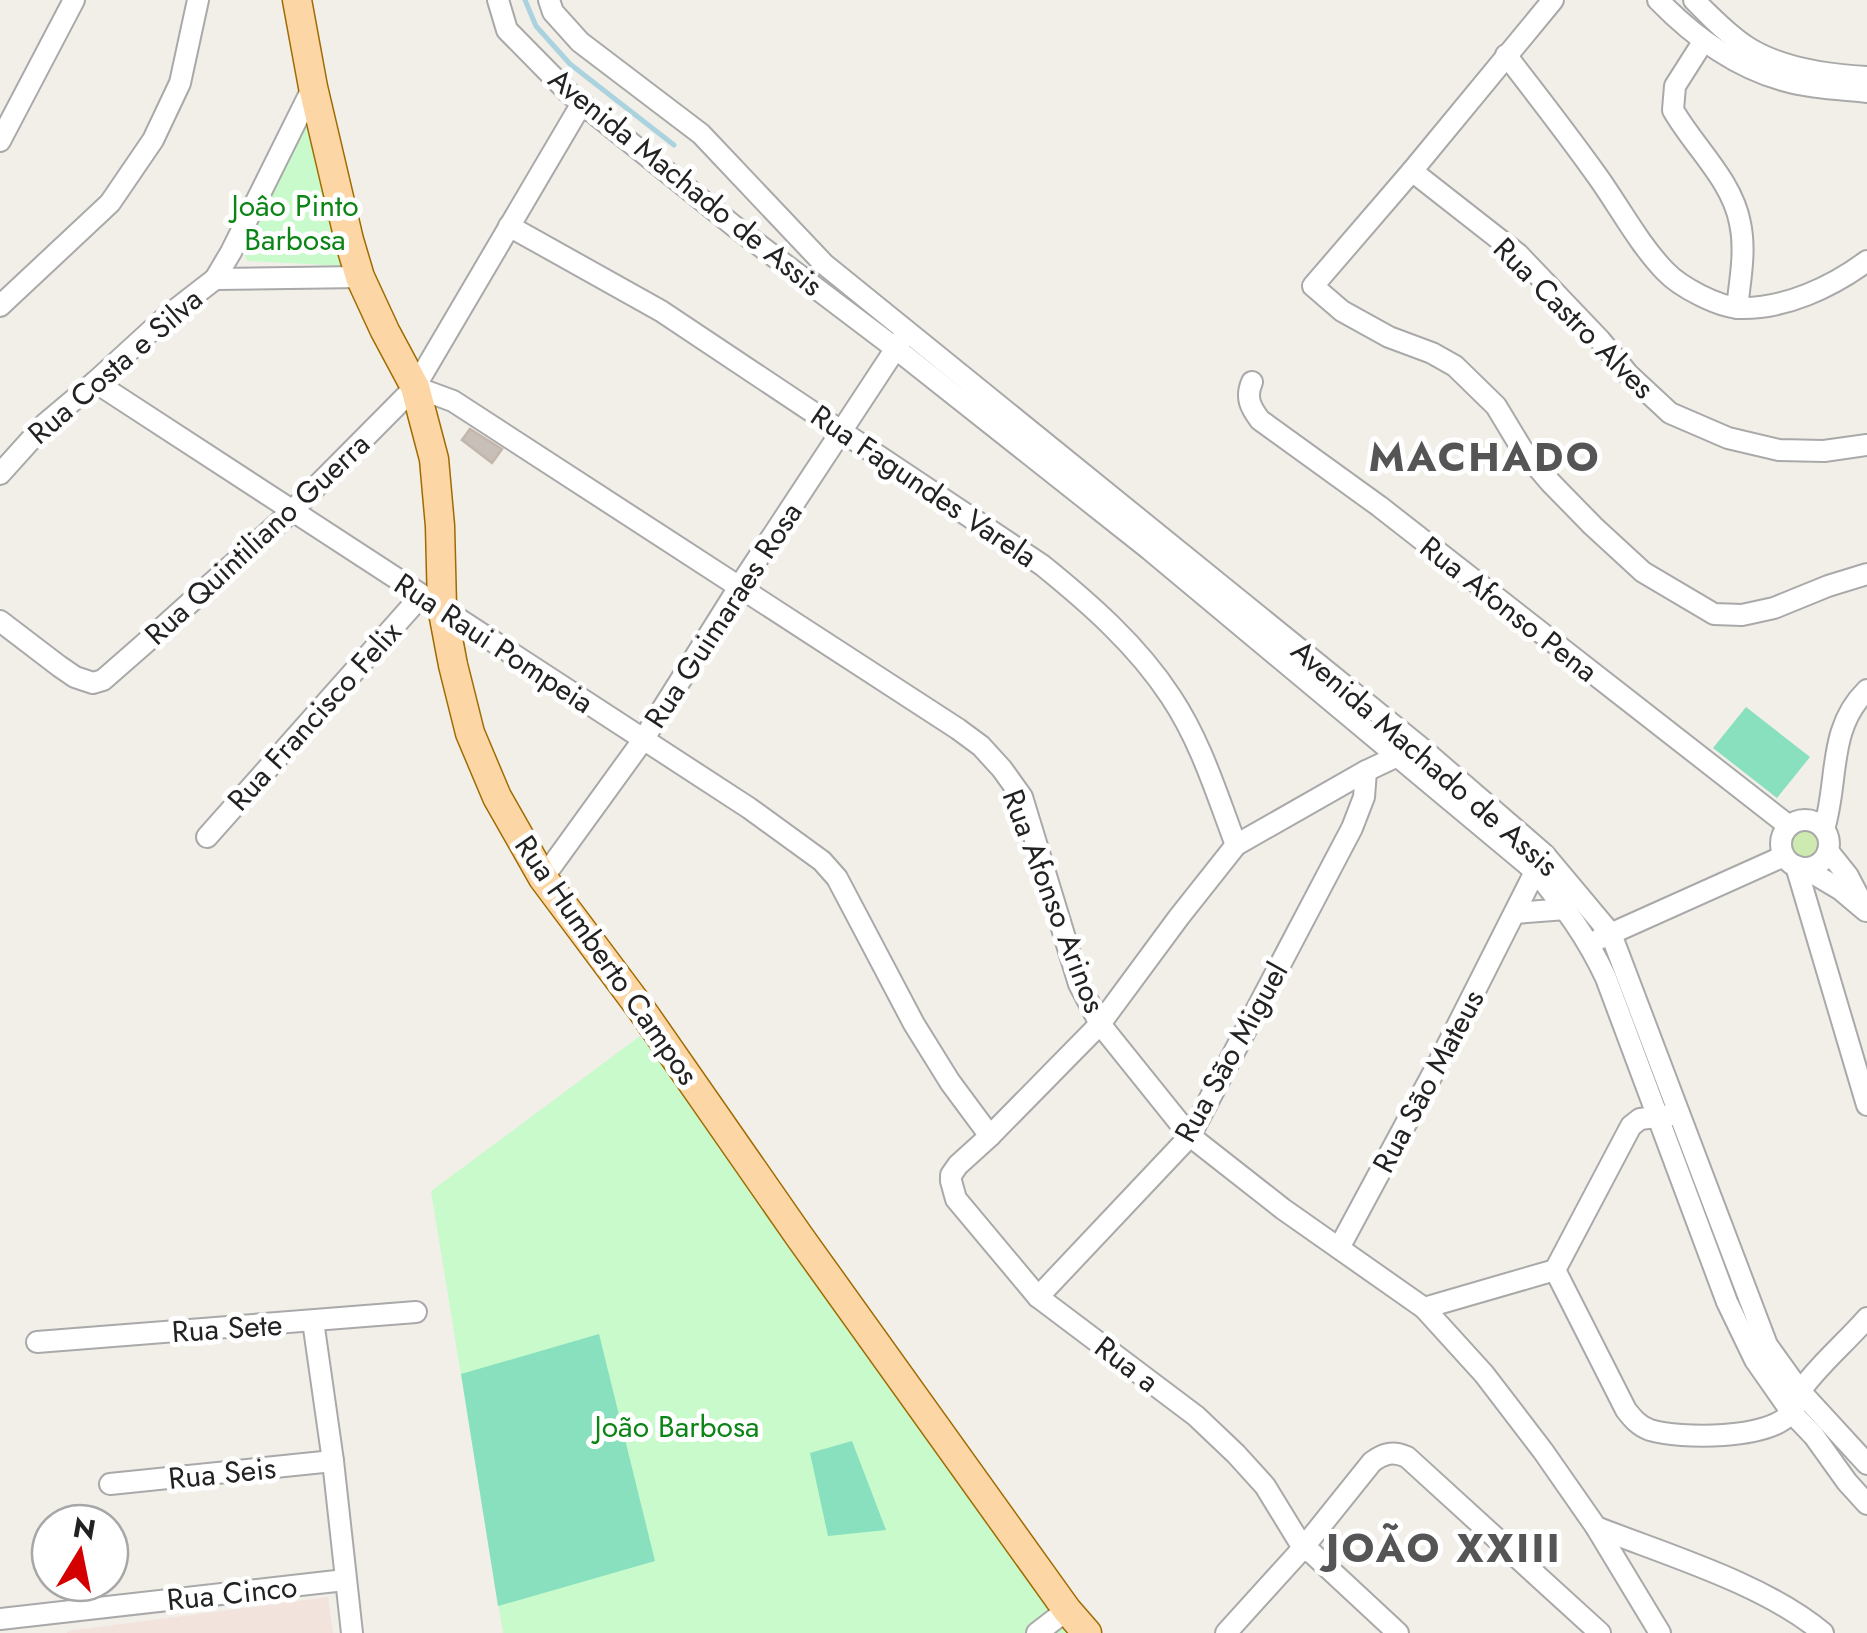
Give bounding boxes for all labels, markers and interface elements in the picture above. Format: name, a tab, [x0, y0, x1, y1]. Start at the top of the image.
street label: Avenida Machado de Assis	[540, 58, 832, 306]
park label: Joâo Pinto Barbosa	[227, 184, 359, 261]
street label: Rua Castro Alves	[1484, 228, 1664, 408]
street label: Rua Costa e Silva	[18, 278, 212, 454]
street label: Rua Fagundes Varela	[802, 394, 1046, 578]
street label: Rua Quintiliano Guerra	[135, 423, 379, 655]
district label: MACHADO	[1369, 428, 1601, 486]
street label: Rua Guimaraes Rosa	[634, 494, 812, 736]
street label: Rua Afonso Pena	[1411, 526, 1607, 692]
street label: Rua Raui Pompeia	[386, 562, 602, 724]
street label: Rua Francisco Felix	[217, 612, 411, 820]
street label: Avenida Machado de Assis	[1282, 630, 1568, 886]
street label: Rua Afonso Arinos	[992, 783, 1116, 1019]
street label: Rua Humberto Campos	[505, 826, 709, 1094]
street label: Rua São Miguel	[1164, 954, 1298, 1150]
street label: Rua São Mateus	[1362, 982, 1494, 1180]
street label: Rua Sete	[170, 1303, 284, 1353]
street label: Rua a	[1086, 1326, 1168, 1402]
park label: João Barbosa	[591, 1405, 759, 1448]
street label: Rua Seis	[166, 1446, 278, 1500]
north arrow	[30, 1503, 130, 1603]
text: N	[70, 1507, 99, 1551]
district label: JOÃO XXIII	[1319, 1519, 1562, 1577]
street label: Rua Cinco	[165, 1565, 299, 1621]

